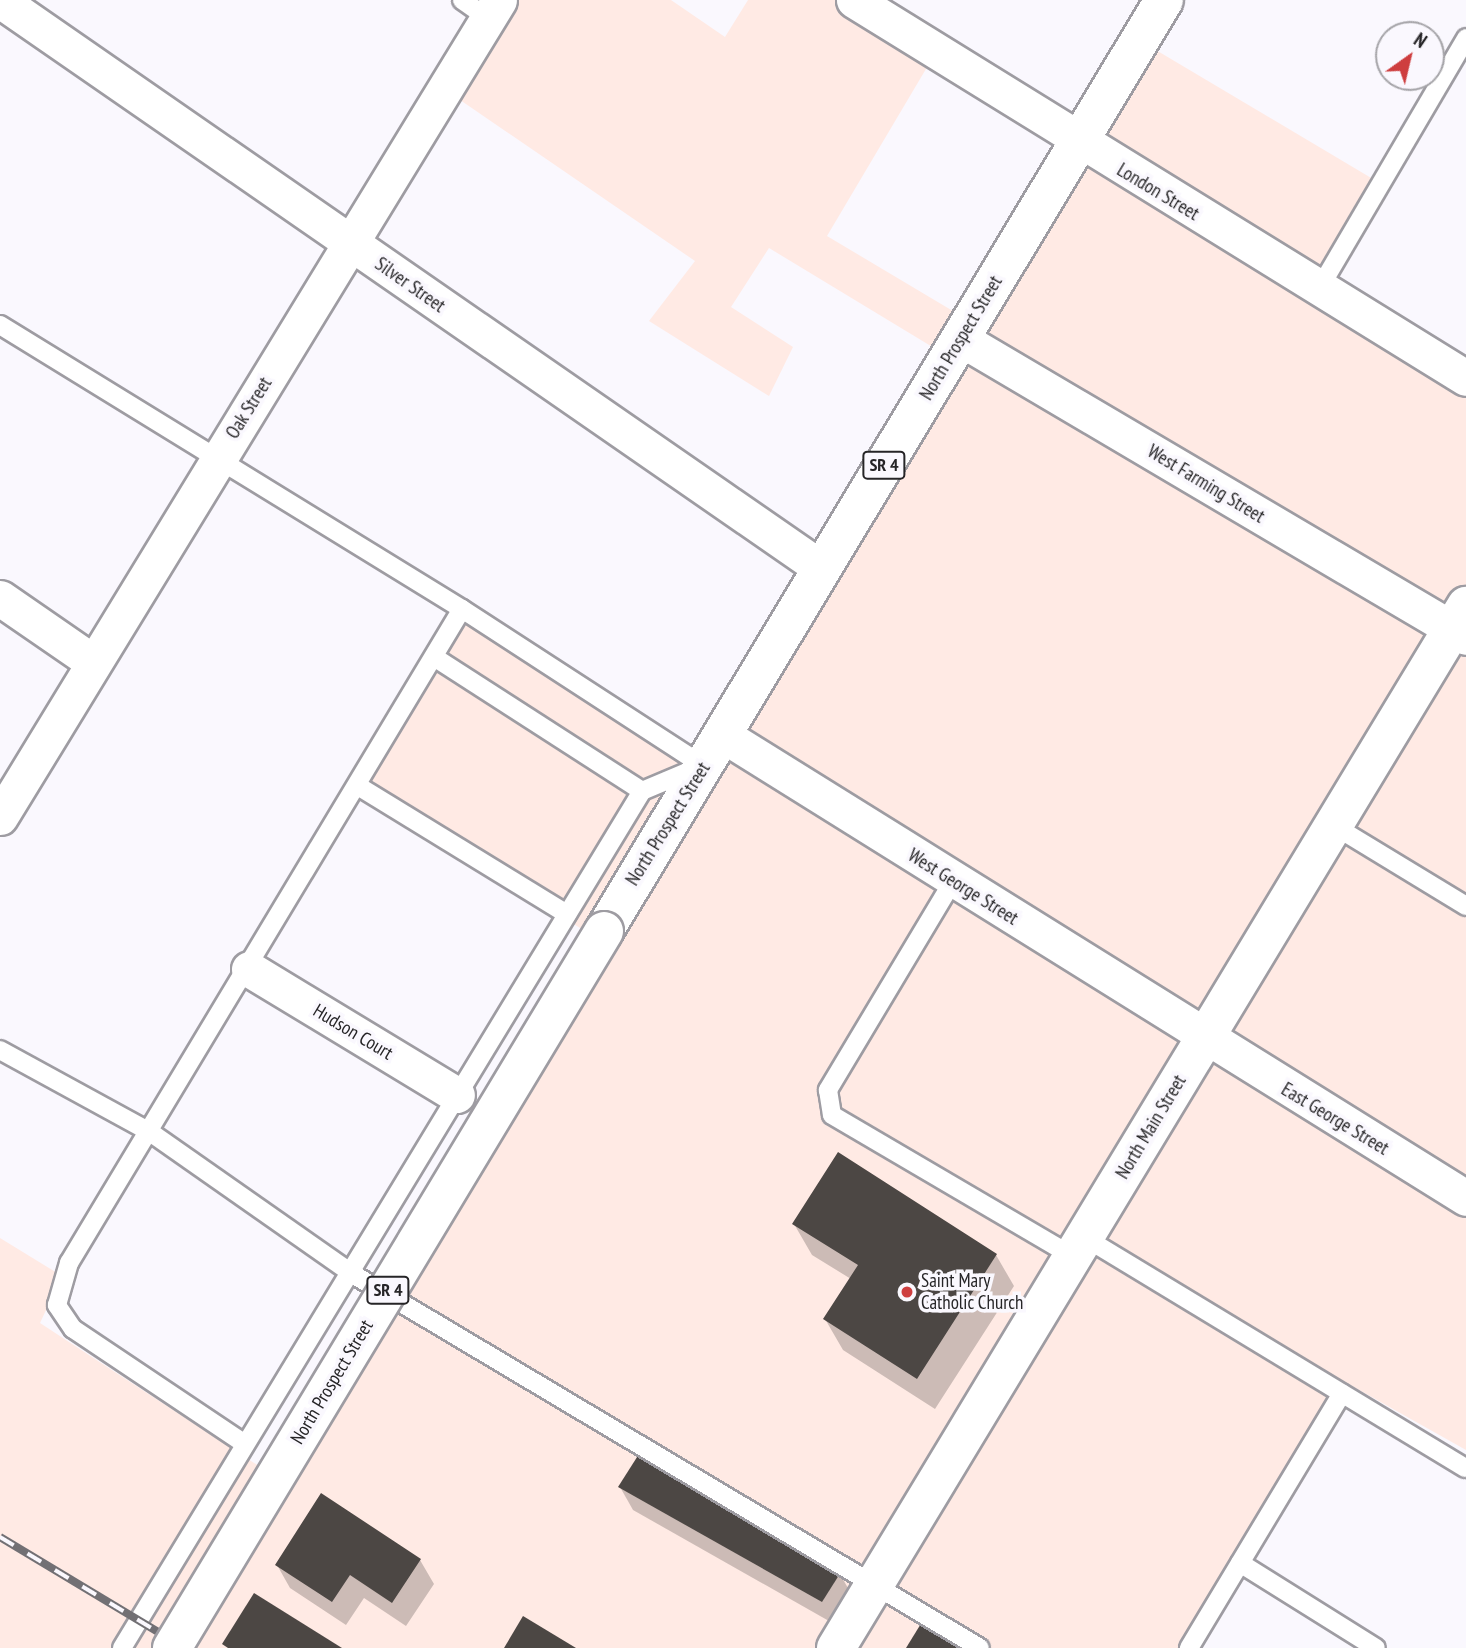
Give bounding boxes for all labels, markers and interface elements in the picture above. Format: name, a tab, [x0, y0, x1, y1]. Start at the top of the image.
north arrow	[1375, 21, 1445, 91]
text: N	[1410, 27, 1432, 53]
street label: London Street	[1113, 159, 1203, 225]
street label: Silver Street	[371, 253, 449, 317]
street label: North Prospect Street	[915, 272, 1007, 404]
street label: Oak Street	[221, 373, 277, 443]
street label: West Farming Street	[1143, 440, 1269, 528]
road number: SR 4	[861, 450, 907, 480]
street label: North Prospect Street	[621, 758, 715, 890]
street label: West George Street	[904, 844, 1022, 930]
street label: Hudson Court	[309, 999, 397, 1065]
street label: North Main Street	[1111, 1071, 1191, 1183]
street label: East George Street	[1277, 1078, 1393, 1160]
place label: Saint Mary Catholic Church	[921, 1270, 1024, 1314]
road number: SR 4	[365, 1275, 411, 1304]
marker: Saint Mary Catholic Church	[899, 1284, 915, 1300]
street label: North Prospect Street	[286, 1316, 378, 1448]

